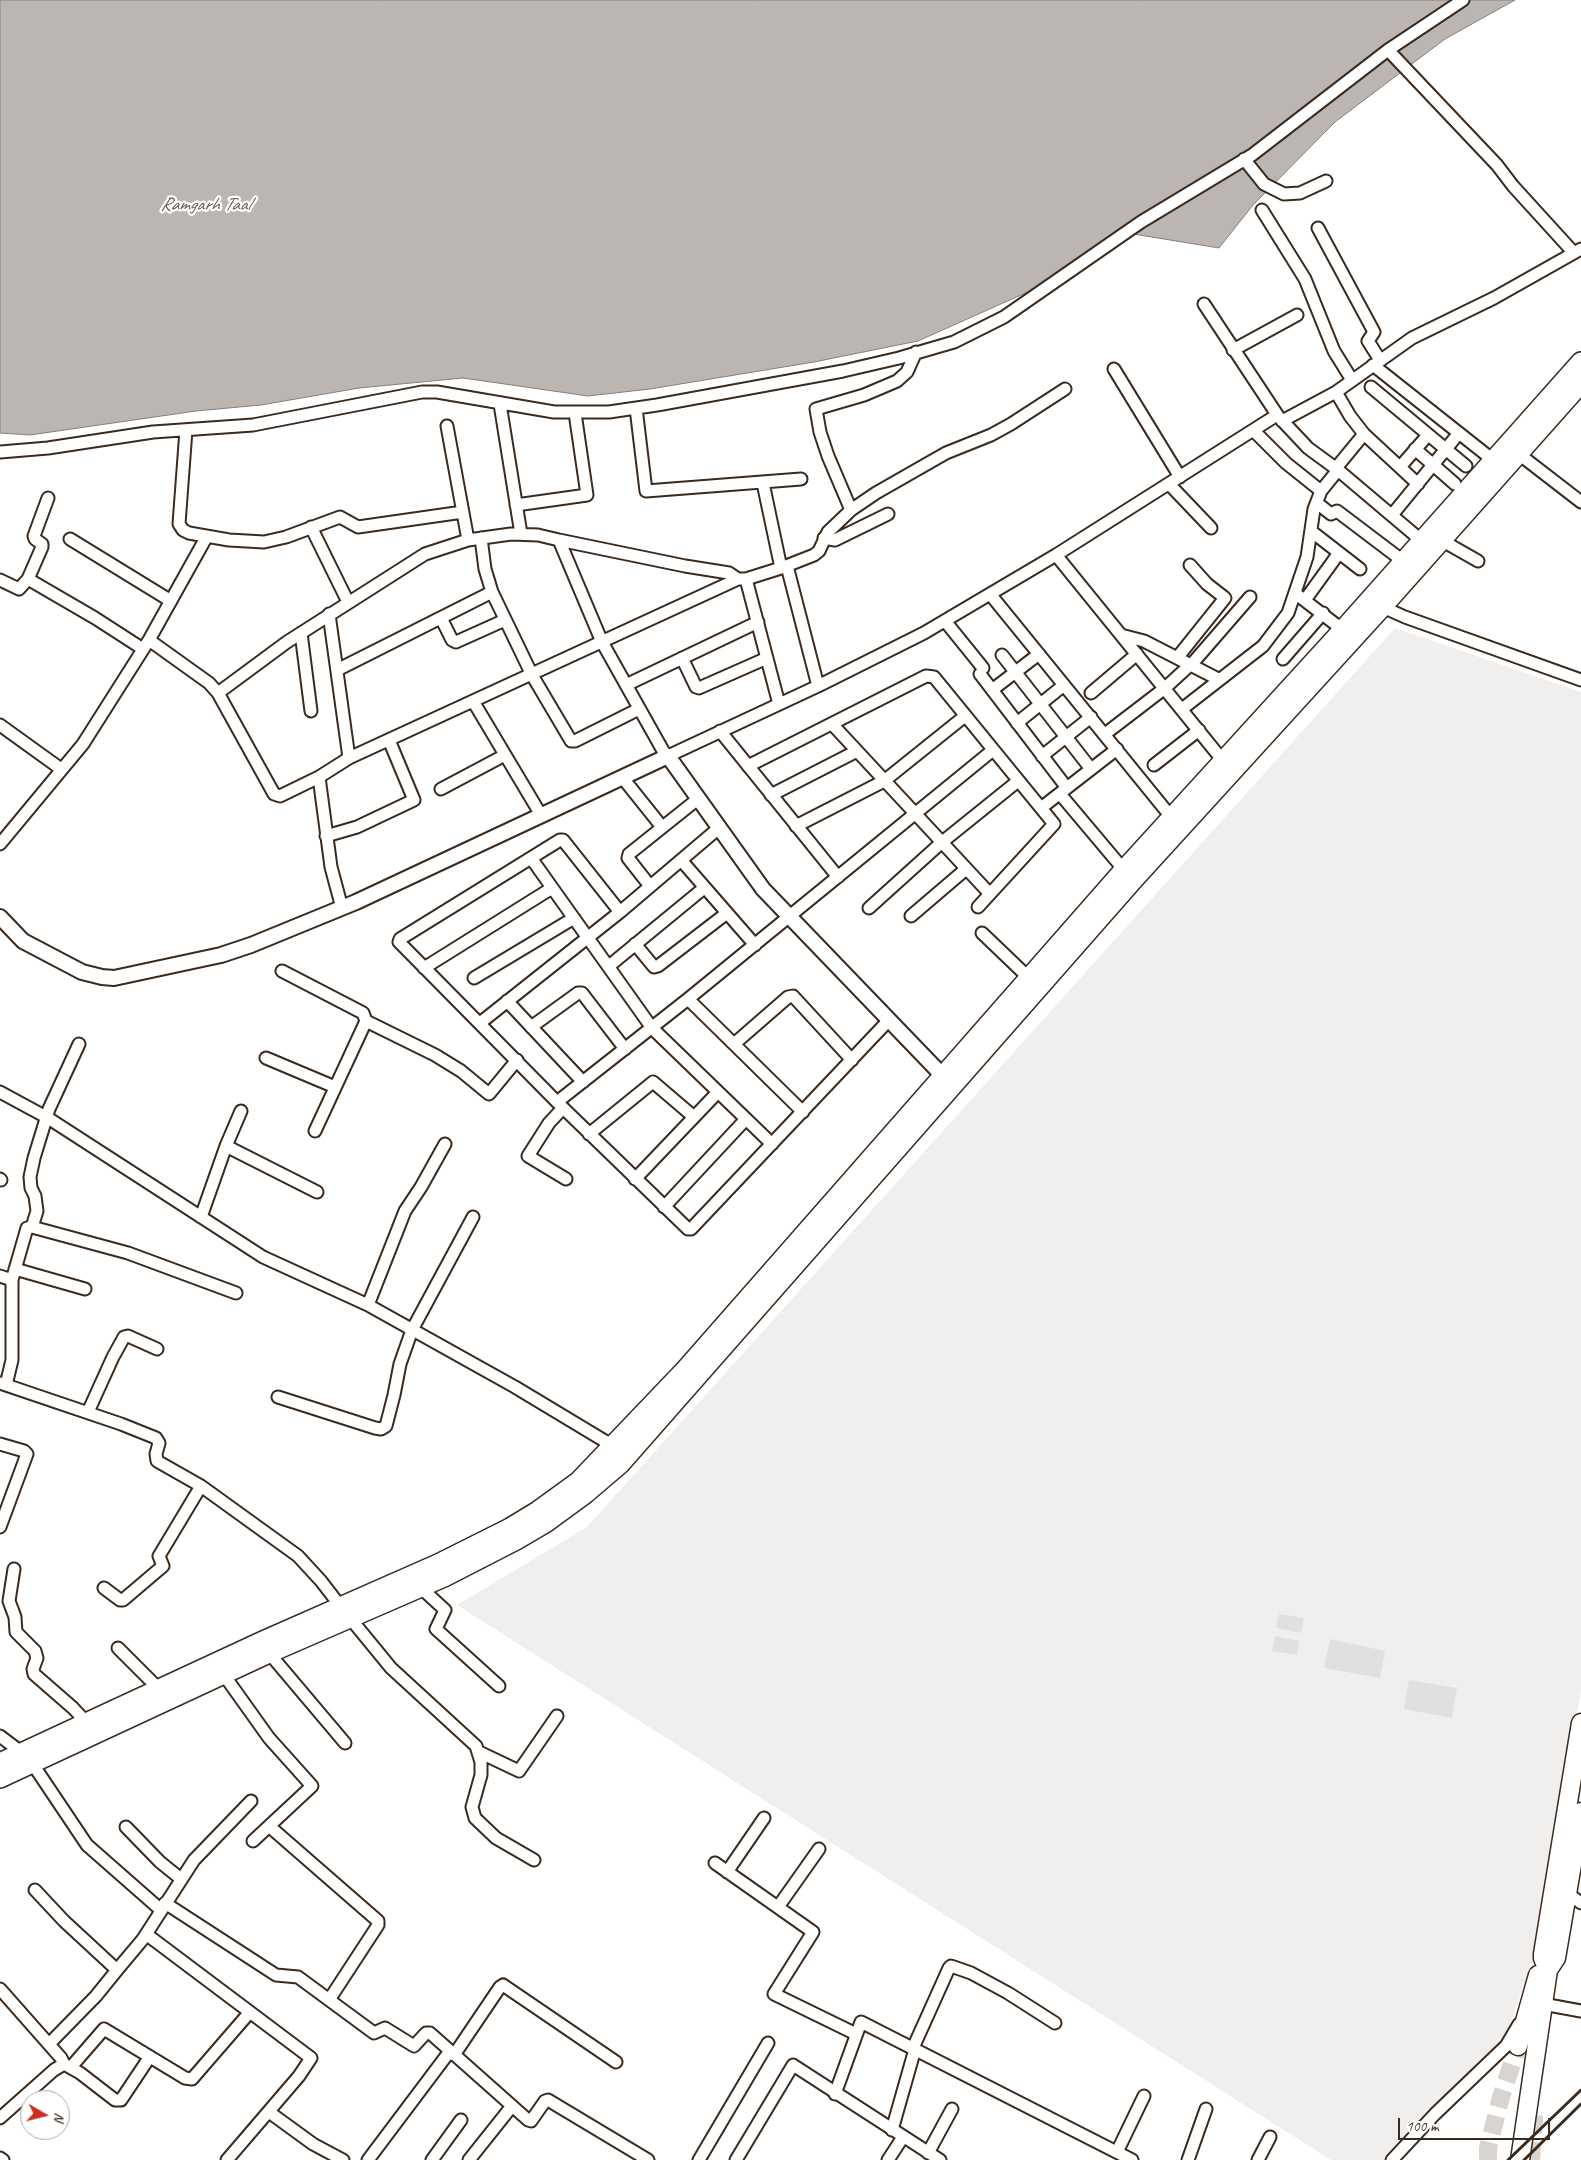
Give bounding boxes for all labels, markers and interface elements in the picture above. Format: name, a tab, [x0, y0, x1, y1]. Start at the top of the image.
water label: Ramgarh Taal	[160, 194, 250, 216]
north arrow	[20, 2090, 70, 2140]
scale bar	[1401, 2108, 1554, 2140]
text: N	[50, 2112, 68, 2122]
text: 100 m	[1406, 2117, 1438, 2136]

